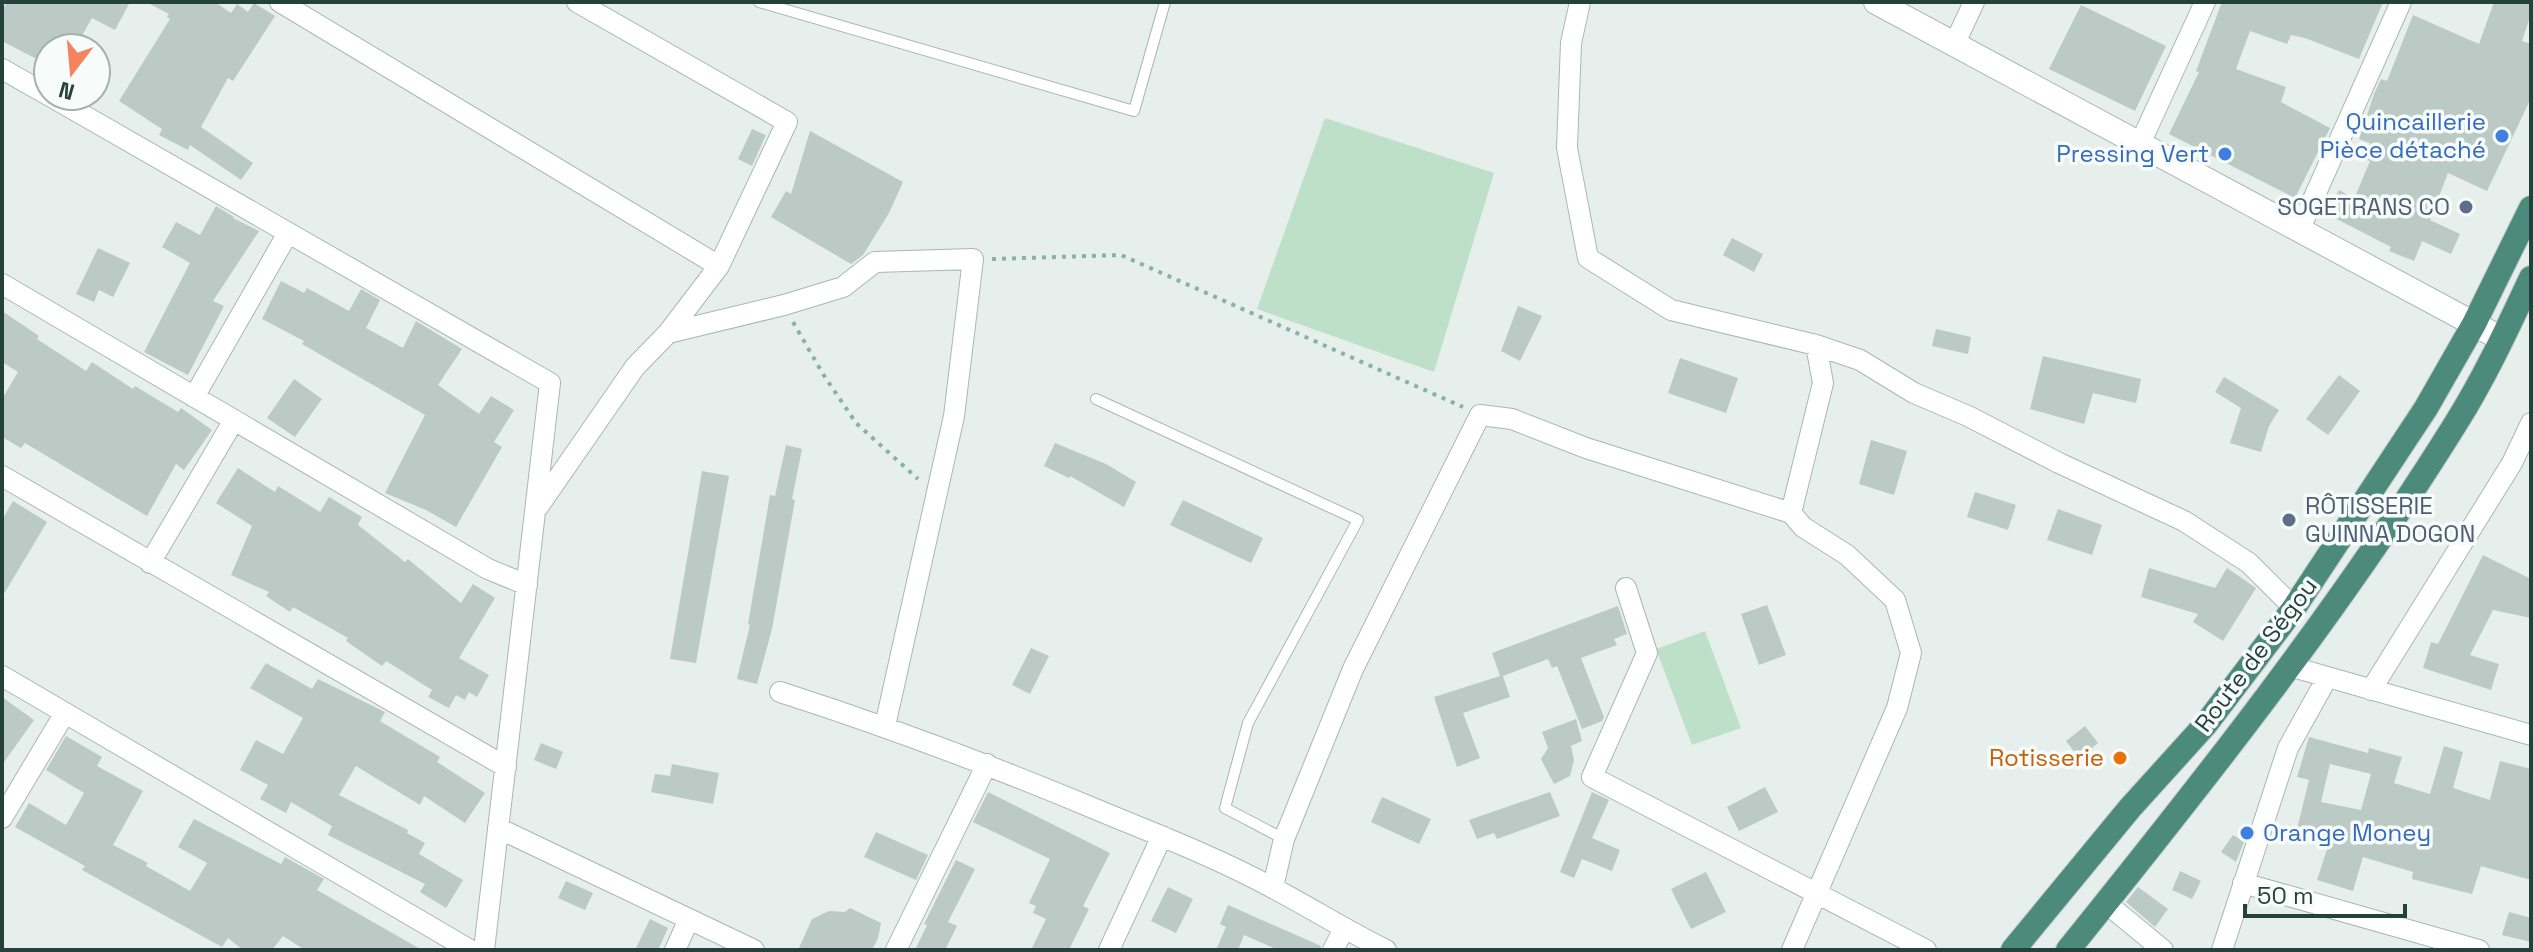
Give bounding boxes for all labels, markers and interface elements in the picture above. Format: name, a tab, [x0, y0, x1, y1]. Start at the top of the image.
north arrow	[32, 32, 112, 112]
text: N	[56, 76, 77, 107]
place label: Quincaillerie Pièce détaché	[2320, 106, 2486, 165]
marker: Quincaillerie Pièce détaché	[2493, 127, 2511, 145]
place label: Pressing Vert	[2056, 138, 2209, 169]
marker: Pressing Vert	[2216, 145, 2234, 163]
place label: SOGETRANS CO	[2277, 191, 2450, 222]
marker: SOGETRANS CO	[2457, 198, 2475, 216]
place label: RÔTISSERIE GUINNA DOGON	[2305, 490, 2475, 549]
marker: RÔTISSERIE GUINNA DOGON	[2280, 511, 2298, 529]
street label: Route de Ségou	[2187, 571, 2324, 738]
place label: Rotisserie	[1989, 742, 2104, 773]
marker: Rotisserie	[2111, 749, 2129, 767]
place label: Orange Money	[2263, 817, 2431, 848]
marker: Orange Money	[2238, 824, 2256, 842]
scale bar	[2245, 868, 2405, 918]
text: 50 m	[2257, 880, 2314, 911]

